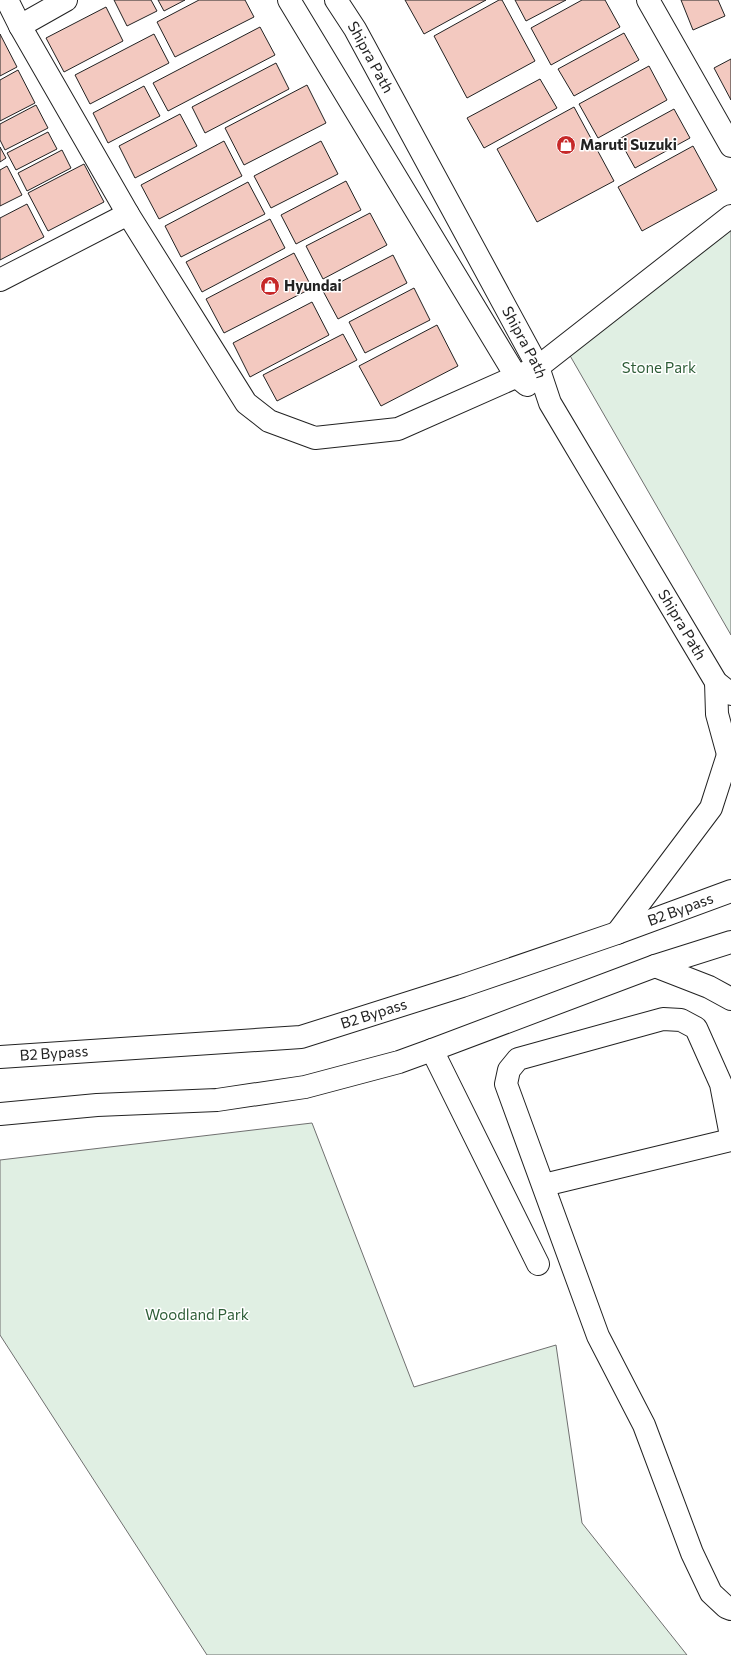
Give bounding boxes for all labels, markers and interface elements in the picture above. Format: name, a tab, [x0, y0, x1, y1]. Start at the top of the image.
street label: Shipra Path	[344, 18, 398, 96]
shop icon: Maruti Suzuki	[555, 134, 577, 156]
place label: Maruti Suzuki	[580, 135, 677, 153]
shop icon: Hyundai	[259, 275, 281, 297]
place label: Hyundai	[284, 276, 342, 294]
street label: Shipra Path	[499, 303, 551, 380]
park label: Stone Park	[622, 358, 696, 376]
street label: Shipra Path	[655, 586, 711, 663]
street label: B2 Bypass	[645, 888, 716, 929]
street label: B2 Bypass	[338, 994, 409, 1032]
street label: B2 Bypass	[19, 1041, 89, 1064]
park label: Woodland Park	[145, 1305, 249, 1323]

